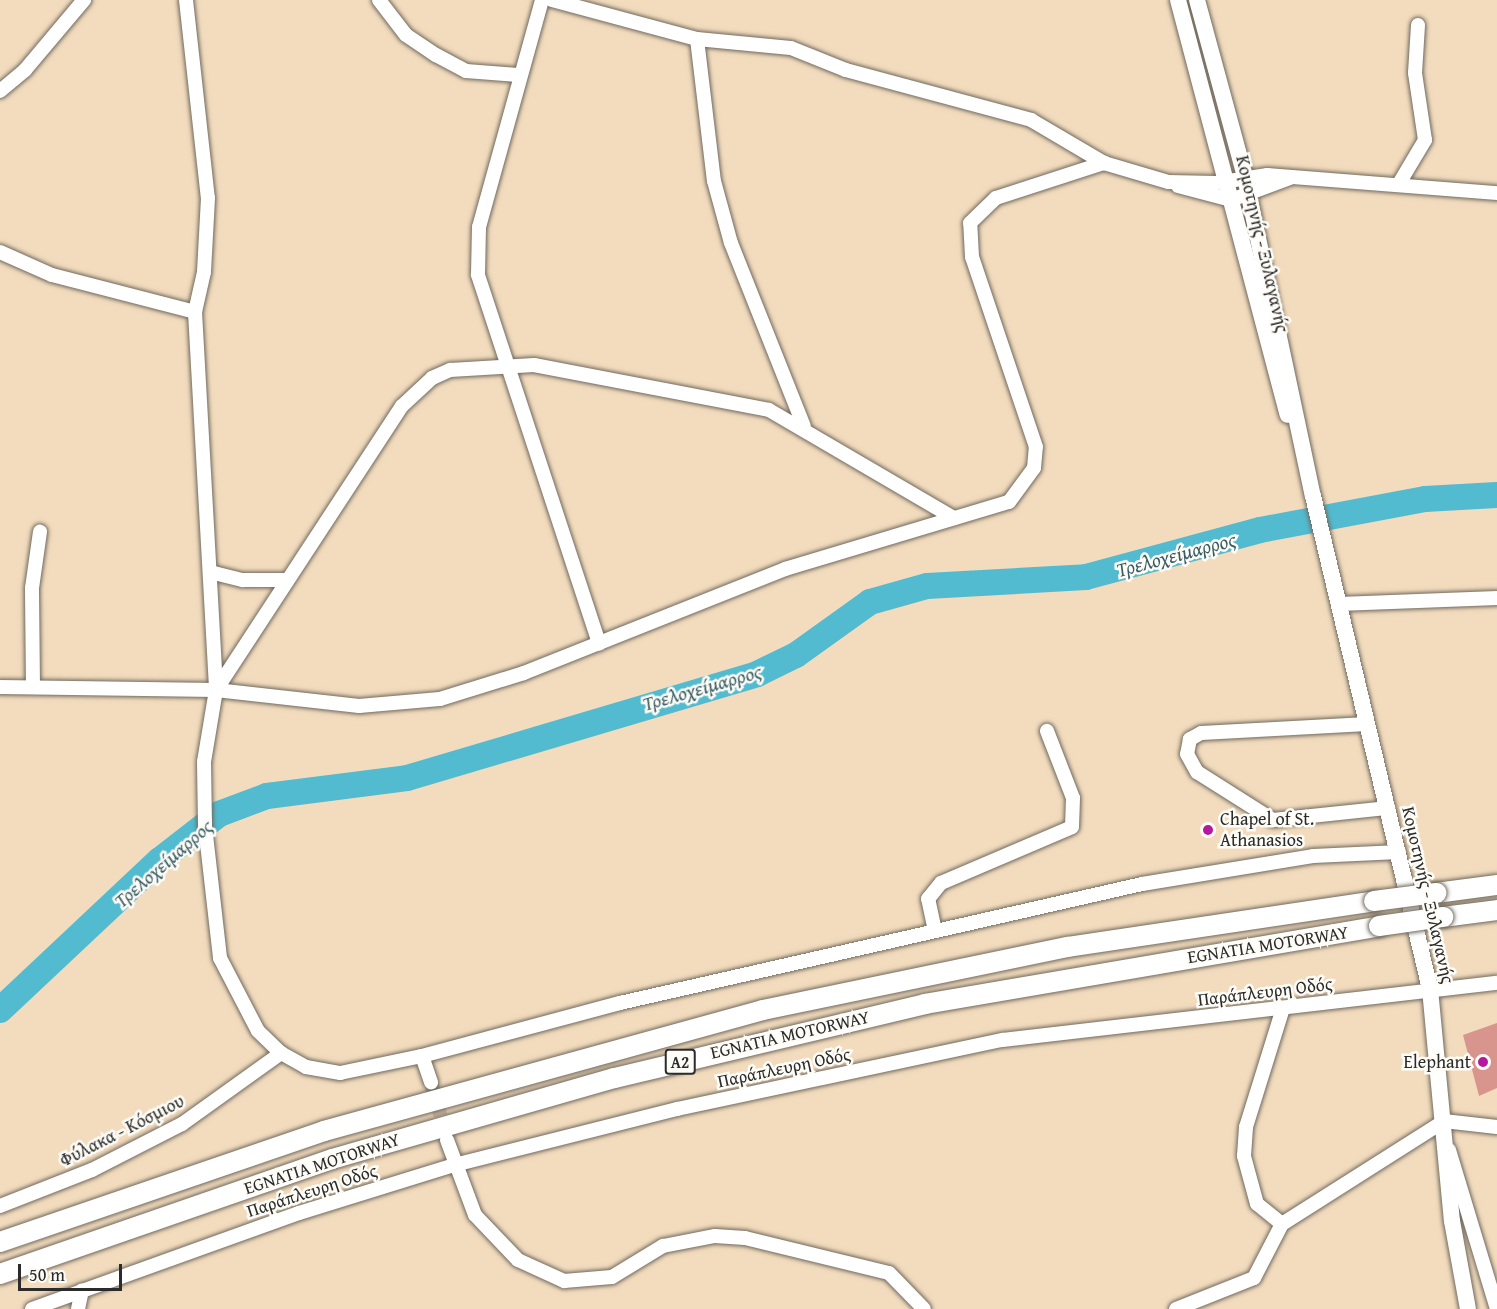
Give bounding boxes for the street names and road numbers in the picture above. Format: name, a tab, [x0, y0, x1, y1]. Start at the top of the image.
street label: Κομοτηνής - Ξυλαγανής	[1231, 153, 1293, 335]
street label: Κομοτηνής - Ξυλαγανής	[1397, 804, 1459, 986]
street label: EGNATIA MOTORWAY	[1186, 922, 1350, 968]
street label: Παράπλευρη Οδός	[1196, 973, 1334, 1011]
street label: EGNATIA MOTORWAY	[708, 1006, 872, 1064]
street label: Παράπλευρη Οδός	[715, 1043, 853, 1093]
road number: Α2	[664, 1049, 696, 1075]
street label: Φύλακα - Κόσμιου	[56, 1090, 188, 1172]
street label: EGNATIA MOTORWAY	[241, 1129, 403, 1199]
street label: Παράπλευρη Οδός	[244, 1160, 380, 1222]

